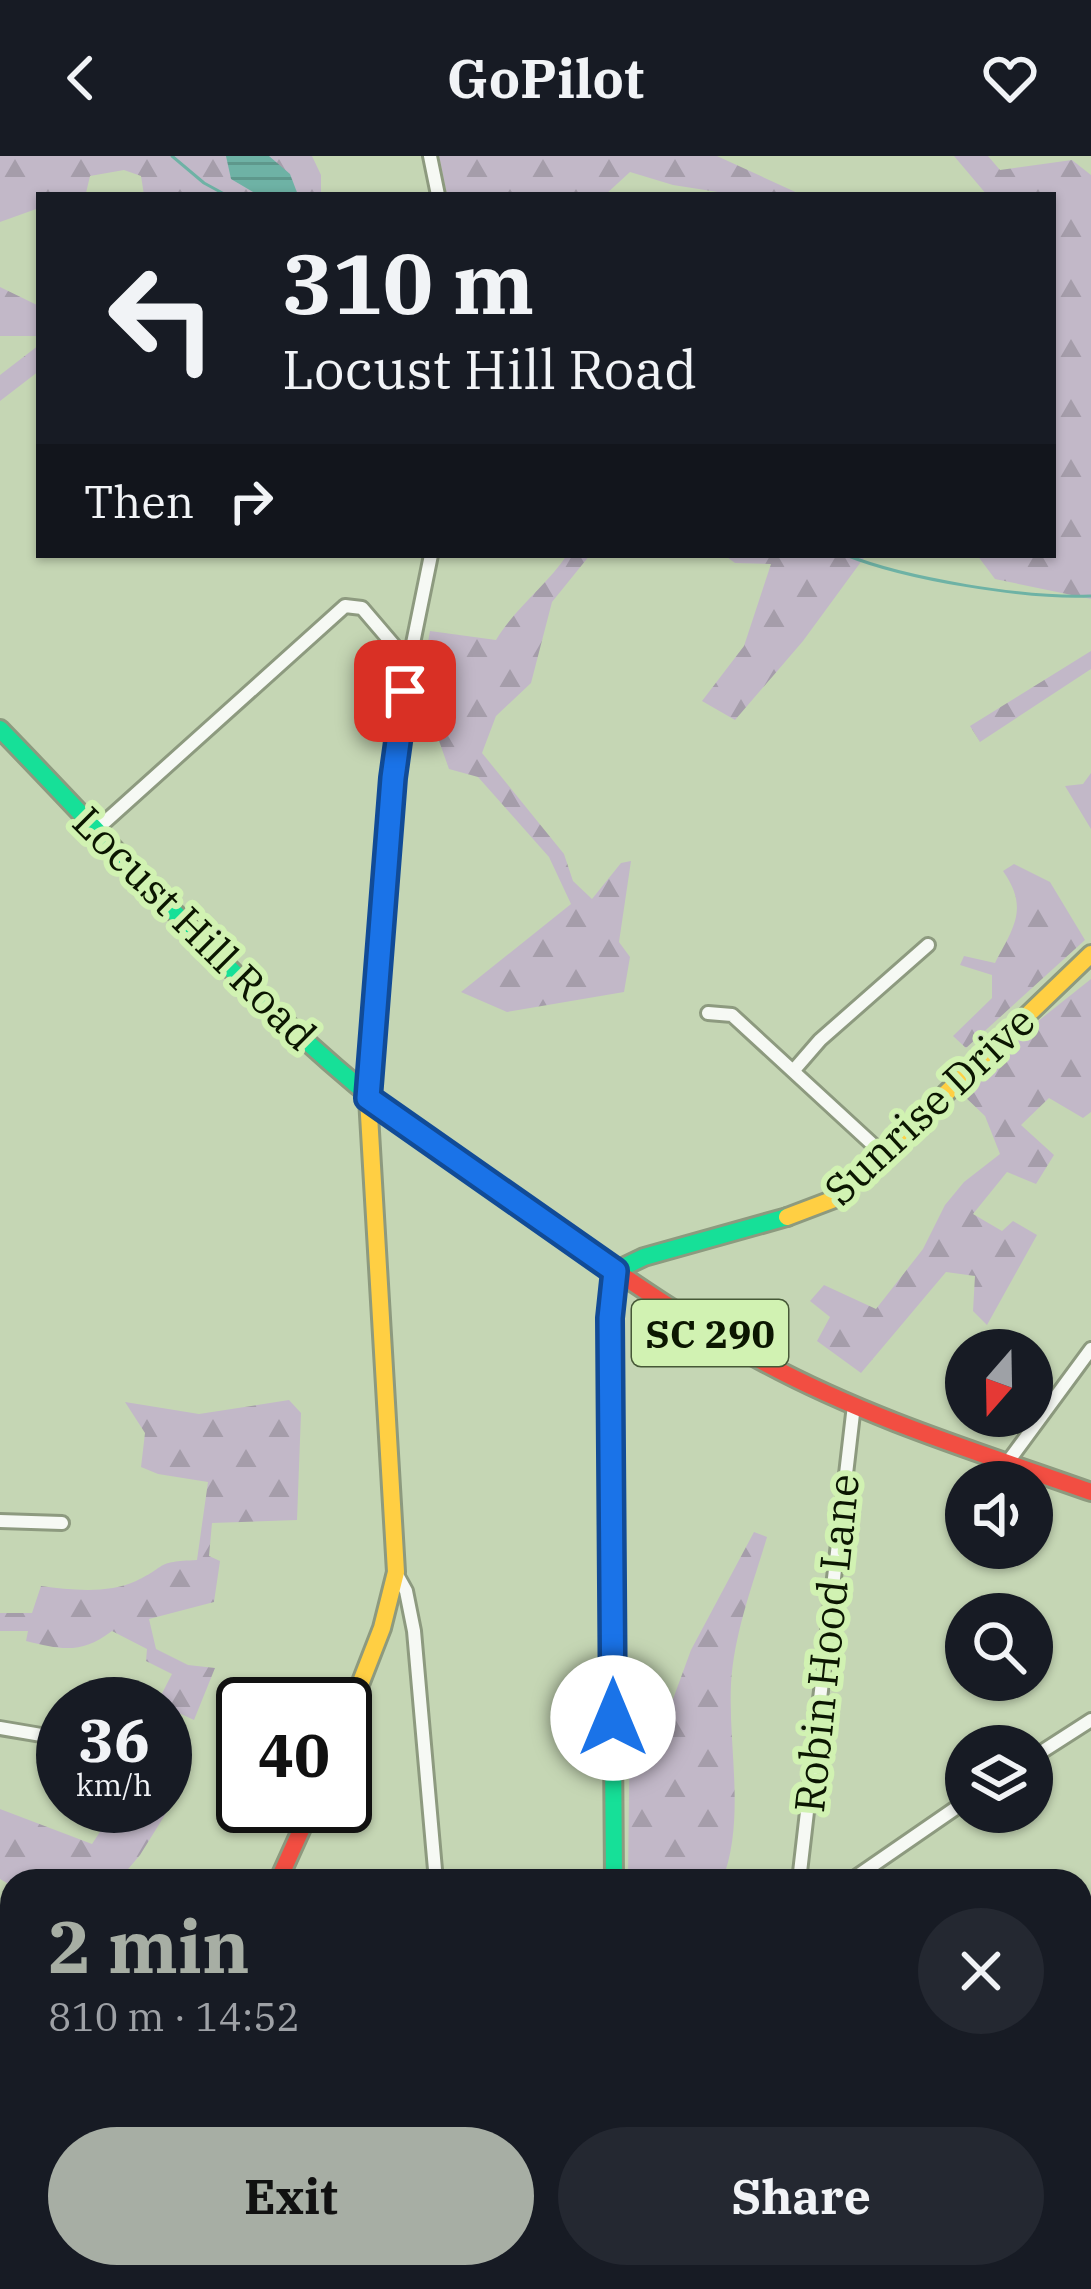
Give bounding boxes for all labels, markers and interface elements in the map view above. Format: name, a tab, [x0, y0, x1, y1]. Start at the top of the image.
text: GoPilot	[447, 43, 644, 113]
icon: back	[48, 45, 114, 111]
icon: heart	[977, 45, 1043, 111]
text: 310 m	[282, 228, 534, 337]
icon: left	[84, 240, 240, 396]
text: Locust Hill Road	[282, 334, 697, 404]
icon: right	[218, 468, 284, 534]
text: Then	[84, 472, 194, 530]
pin	[354, 640, 456, 742]
icon: arrive	[372, 658, 438, 724]
street label: Locust Hill Road	[61, 794, 329, 1062]
street label: Sunrise Drive	[812, 993, 1046, 1217]
road number: SC 290	[632, 1300, 788, 1366]
north arrow	[945, 1329, 1053, 1437]
map controls	[945, 1329, 1053, 1833]
button: sound	[945, 1461, 1053, 1569]
street label: Robin Hood Lane	[781, 1471, 871, 1815]
button: search	[945, 1593, 1053, 1701]
position arrow	[550, 1655, 676, 1781]
speed limit sign: 40	[216, 1677, 372, 1833]
text: 36	[78, 1700, 150, 1779]
button: layers	[945, 1725, 1053, 1833]
text: km/h	[76, 1765, 152, 1804]
text: 2 min	[48, 1899, 250, 1993]
button: close	[918, 1908, 1044, 2034]
text: 810 m · 14:52	[48, 1991, 300, 2042]
button: Exit	[48, 2127, 534, 2265]
button: Share	[558, 2127, 1044, 2265]

